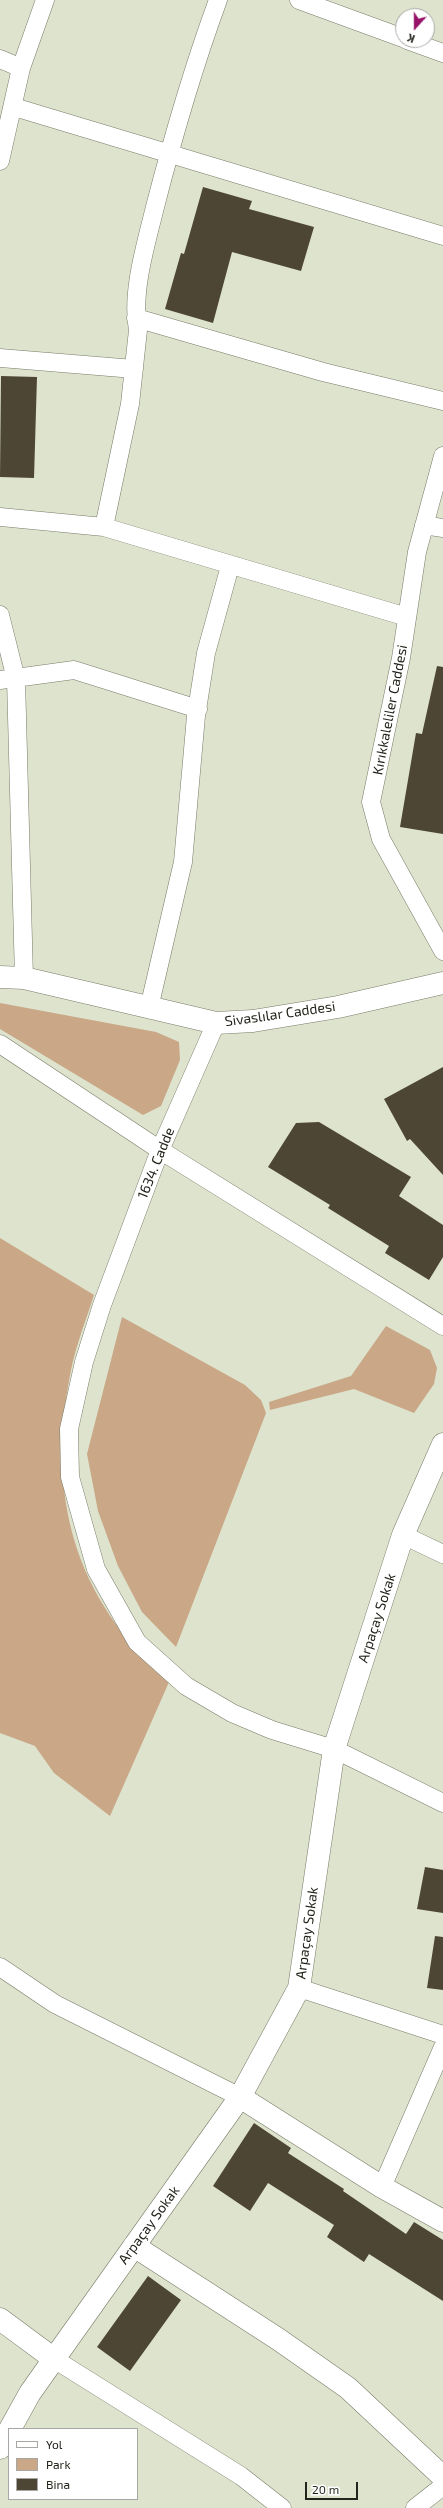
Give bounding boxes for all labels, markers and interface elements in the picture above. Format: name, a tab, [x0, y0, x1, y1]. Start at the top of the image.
north arrow	[395, 8, 435, 48]
text: K	[405, 31, 416, 46]
street label: Kırıkkaleliler Caddesi	[369, 643, 411, 777]
street label: Sivaslılar Caddesi	[224, 998, 336, 1030]
street label: 1634. Cadde	[134, 1125, 178, 1201]
street label: Arpaçay Sokak	[355, 1571, 399, 1665]
street label: Arpaçay Sokak	[292, 1886, 322, 1980]
street label: Arpaçay Sokak	[115, 2182, 183, 2268]
legend	[8, 2428, 138, 2500]
text: Yol	[46, 2437, 62, 2451]
text: Park	[46, 2457, 71, 2471]
scale bar	[307, 2474, 360, 2500]
text: Bina	[46, 2477, 70, 2491]
text: 20 m	[312, 2482, 339, 2496]

